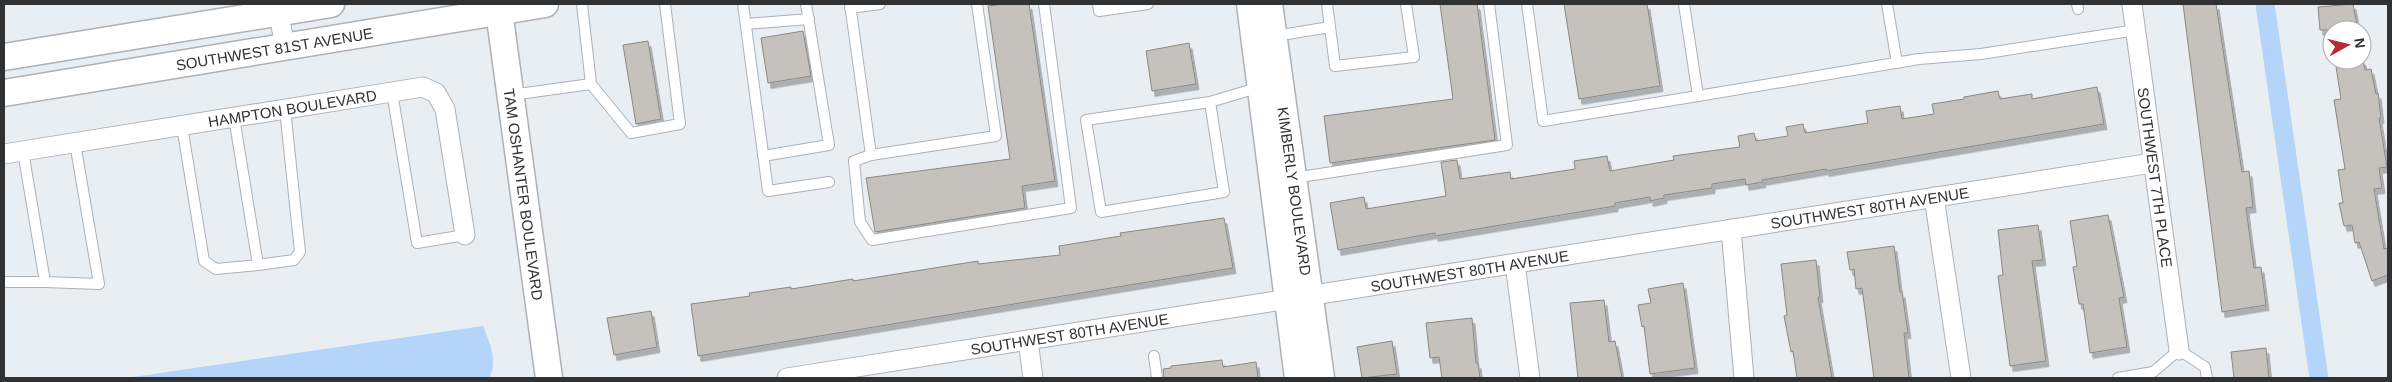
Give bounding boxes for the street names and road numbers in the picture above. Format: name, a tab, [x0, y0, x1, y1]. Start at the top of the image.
street label: SOUTHWEST 81ST AVENUE	[175, 24, 374, 73]
street label: HAMPTON BOULEVARD	[207, 86, 378, 130]
street label: SOUTHWEST 7TH PLACE	[2135, 86, 2176, 269]
street label: TAM OSHANTER BOULEVARD	[501, 87, 547, 302]
street label: KIMBERLY BOULEVARD	[1275, 106, 1315, 277]
street label: SOUTHWEST 80TH AVENUE	[1769, 183, 1970, 231]
street label: SOUTHWEST 80TH AVENUE	[1369, 246, 1570, 294]
street label: SOUTHWEST 80TH AVENUE	[969, 310, 1170, 357]

